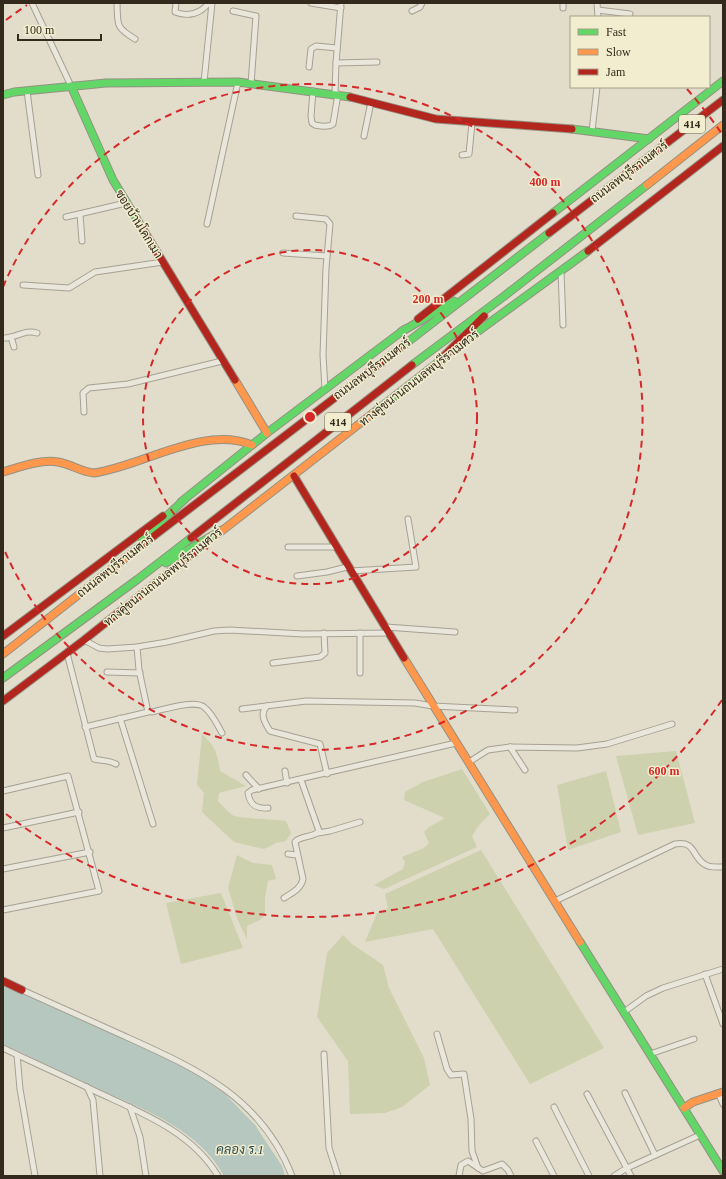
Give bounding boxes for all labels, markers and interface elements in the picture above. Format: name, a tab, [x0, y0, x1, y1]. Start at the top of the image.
scale bar	[18, 16, 101, 42]
legend	[570, 16, 710, 88]
text: 100 m	[24, 23, 55, 37]
text: Fast	[606, 25, 627, 39]
text: Slow	[606, 45, 631, 59]
text: Jam	[606, 65, 626, 79]
road number: 414	[679, 115, 705, 133]
street label: ถนนลพบุรีราเมศวร์	[587, 137, 672, 207]
text: 400 m	[530, 175, 561, 189]
street label: ซอยบ้านโคกเมา	[112, 187, 166, 261]
text: 200 m	[413, 292, 444, 306]
street label: ทางคู่ขนานถนนลพบุรีราเมศวร์	[356, 326, 483, 431]
street label: ถนนลพบุรีราเมศวร์	[330, 334, 415, 404]
centre of rings	[303, 410, 317, 424]
road number: 414	[325, 413, 351, 431]
street label: ทางคู่ขนานถนนลพบุรีราเมศวร์	[100, 524, 226, 631]
street label: ถนนลพบุรีราเมศวร์	[73, 531, 157, 602]
text: 600 m	[649, 764, 680, 778]
water label: คลอง ร.1	[216, 1142, 264, 1157]

